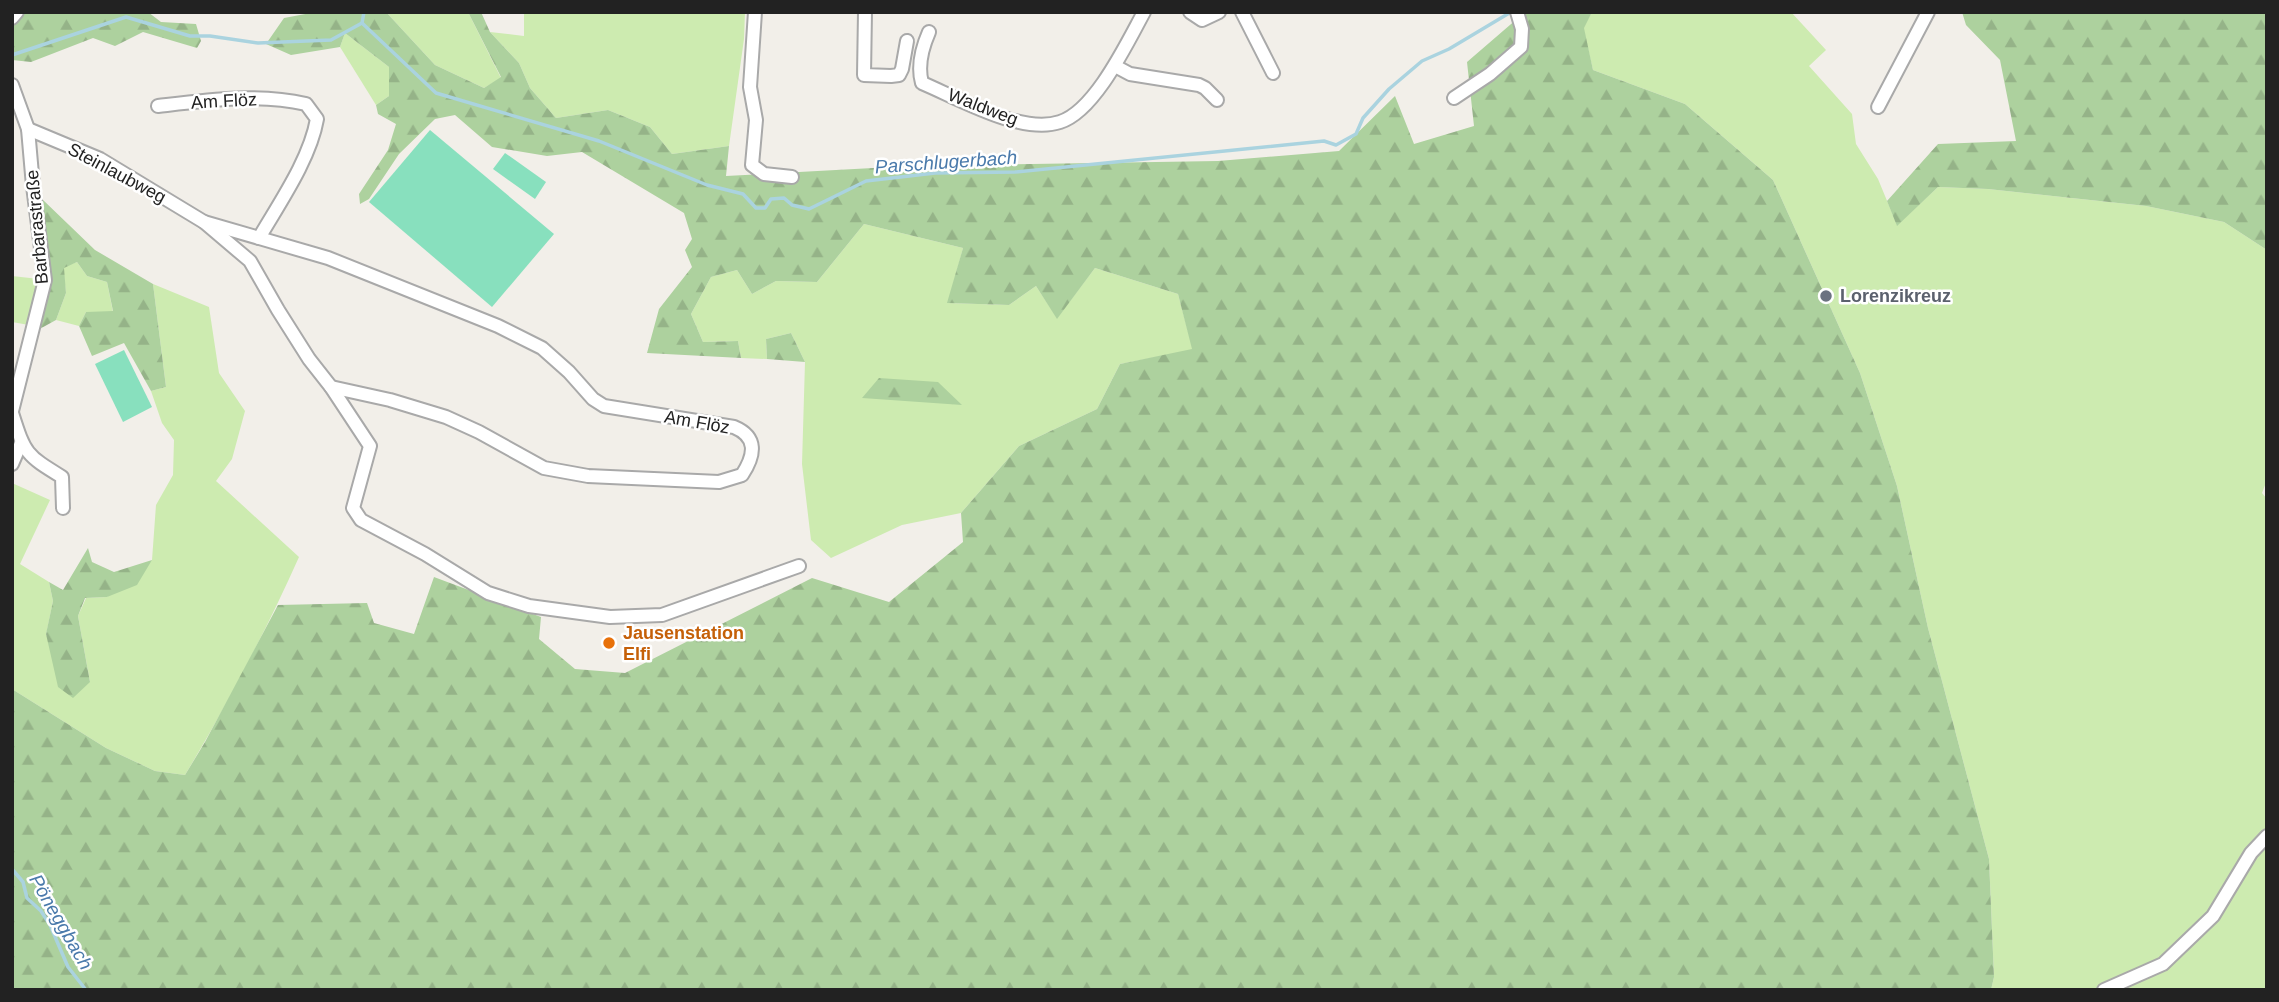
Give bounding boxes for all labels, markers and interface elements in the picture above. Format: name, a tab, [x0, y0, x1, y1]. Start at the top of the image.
street label: Waldweg	[945, 85, 1021, 129]
street label: Am Flöz	[191, 89, 257, 113]
street label: Steinlaubweg	[65, 139, 169, 207]
water label: Parschlugerbach	[874, 147, 1018, 177]
street label: Barbarastraße	[22, 169, 52, 285]
place label: Lorenzikreuz	[1840, 286, 1951, 306]
marker: Lorenzikreuz	[1818, 288, 1834, 304]
street label: Am Flöz	[663, 406, 731, 438]
place label: Jausenstation Elfi	[623, 623, 744, 664]
marker: Jausenstation Elfi	[601, 635, 617, 651]
water label: Pöneggbach	[25, 871, 97, 973]

